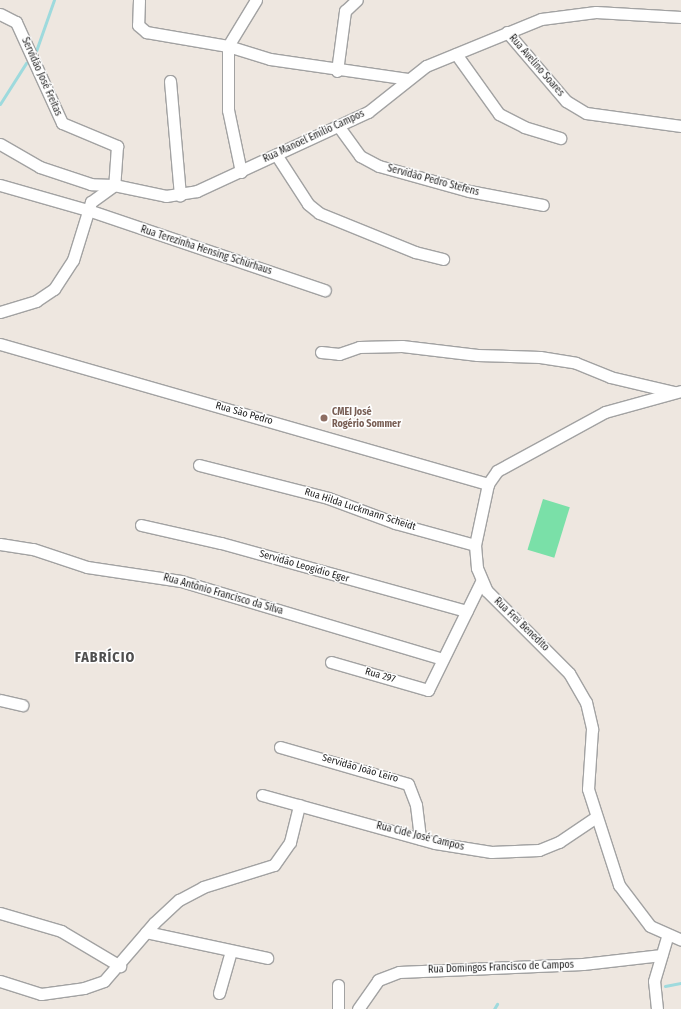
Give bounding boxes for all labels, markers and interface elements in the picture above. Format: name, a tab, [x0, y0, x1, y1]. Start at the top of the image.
street label: Rua Avelino Soares	[506, 33, 566, 99]
street label: Servidão José Freitas	[18, 36, 64, 118]
street label: Rua Manoel Emílio Campos	[261, 108, 367, 166]
street label: Servidão Pedro Stefens	[386, 163, 480, 199]
street label: Rua Terezinha Hensing Schürhaus	[139, 224, 273, 278]
street label: Rua São Pedro	[214, 400, 274, 428]
place label: CMEI José Rogério Sommer	[332, 406, 401, 430]
marker: CMEI José Rogério Sommer	[319, 413, 329, 423]
street label: Rua Hilda Luckmann Scheidt	[303, 486, 417, 534]
street label: Servidão Leogídio Eger	[258, 548, 350, 586]
street label: Rua Antônio Francisco da Silva	[162, 572, 284, 618]
street label: Rua Frei Benedito	[491, 596, 551, 654]
district label: FABRÍCIO	[75, 650, 135, 666]
street label: Rua 297	[363, 666, 397, 686]
street label: Servidão João Leiro	[320, 752, 400, 786]
street label: Rua Cide José Campos	[375, 820, 465, 854]
street label: Rua Domingos Francisco de Campos	[428, 959, 574, 977]

